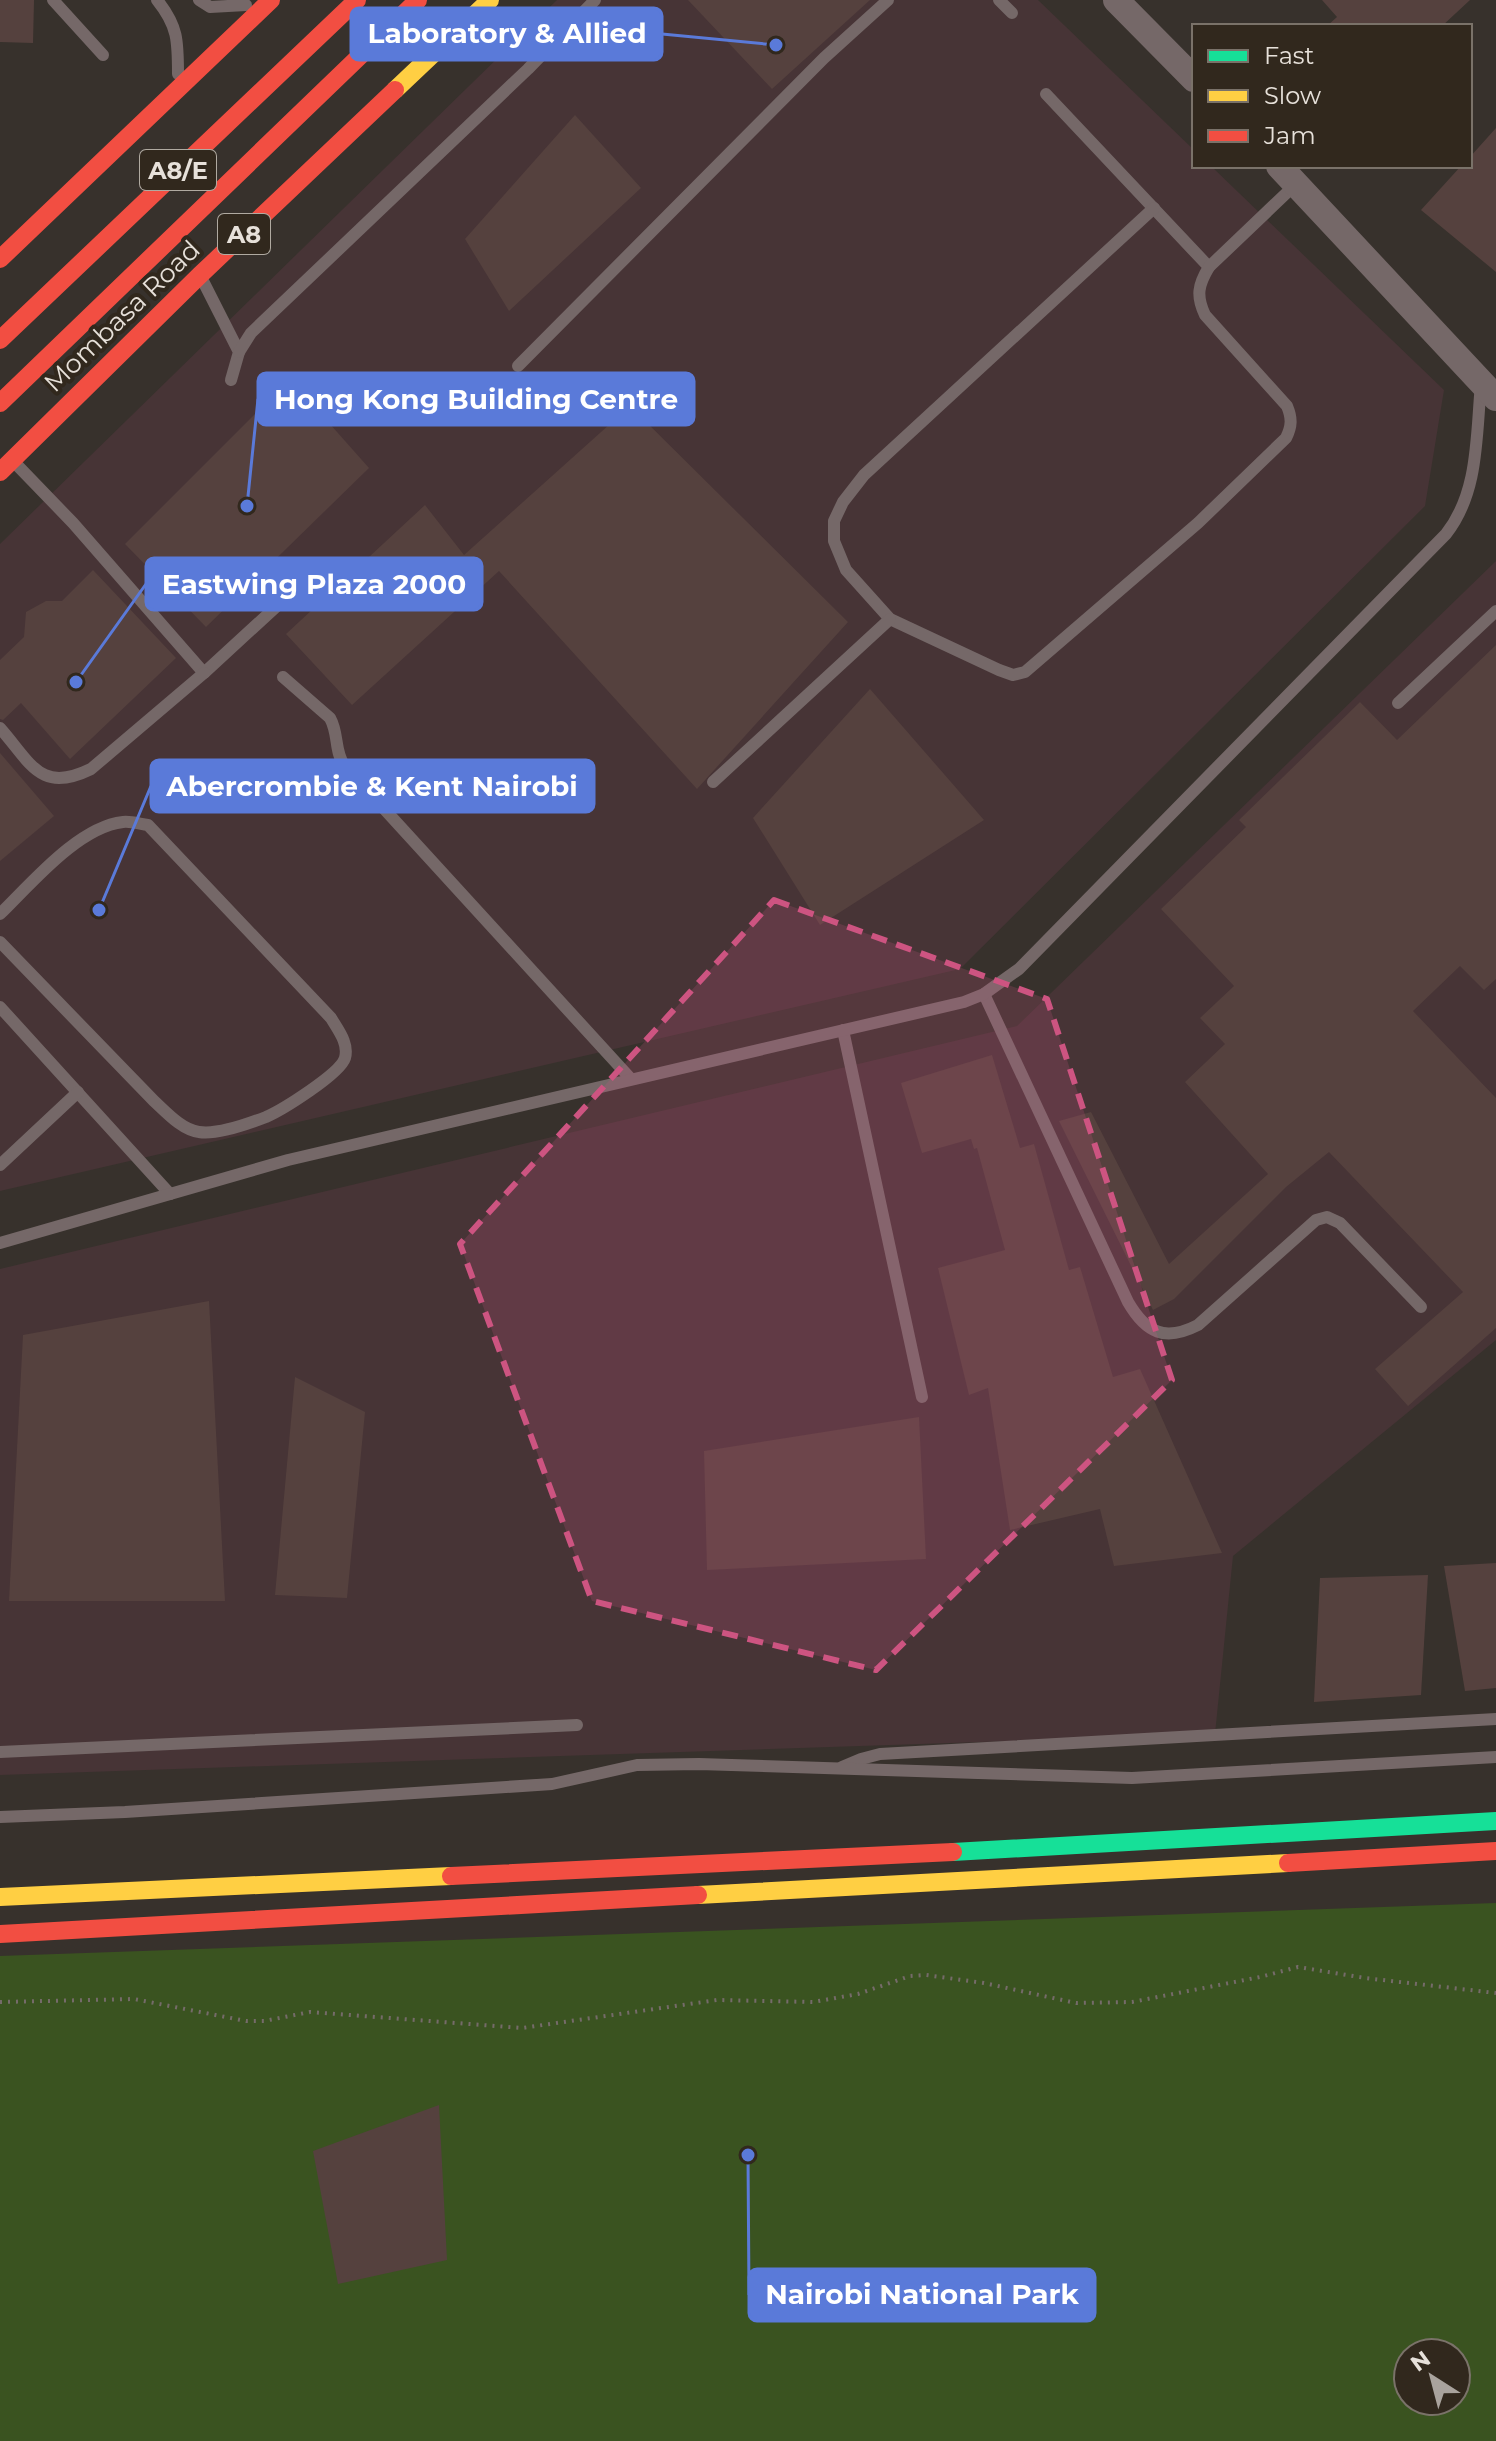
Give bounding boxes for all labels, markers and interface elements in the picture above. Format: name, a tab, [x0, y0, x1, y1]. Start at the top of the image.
callout: Laboratory & Allied	[351, 8, 662, 60]
text: Laboratory & Allied	[367, 16, 647, 50]
legend	[1192, 24, 1472, 168]
text: Fast	[1264, 41, 1315, 70]
text: Slow	[1264, 81, 1321, 110]
text: Jam	[1263, 121, 1316, 150]
road number: A8/E	[140, 150, 216, 190]
road number: A8	[218, 214, 270, 254]
street label: Mombasa Road	[37, 233, 207, 399]
callout: Hong Kong Building Centre	[258, 373, 694, 425]
text: Hong Kong Building Centre	[274, 382, 678, 416]
callout: Eastwing Plaza 2000	[146, 558, 482, 610]
text: Eastwing Plaza 2000	[162, 567, 466, 601]
callout: Abercrombie & Kent Nairobi	[151, 760, 594, 812]
text: Abercrombie & Kent Nairobi	[165, 769, 578, 803]
callout: Nairobi National Park	[749, 2269, 1095, 2321]
text: Nairobi National Park	[765, 2277, 1079, 2311]
north arrow	[1392, 2337, 1472, 2417]
text: N	[1405, 2345, 1436, 2377]

